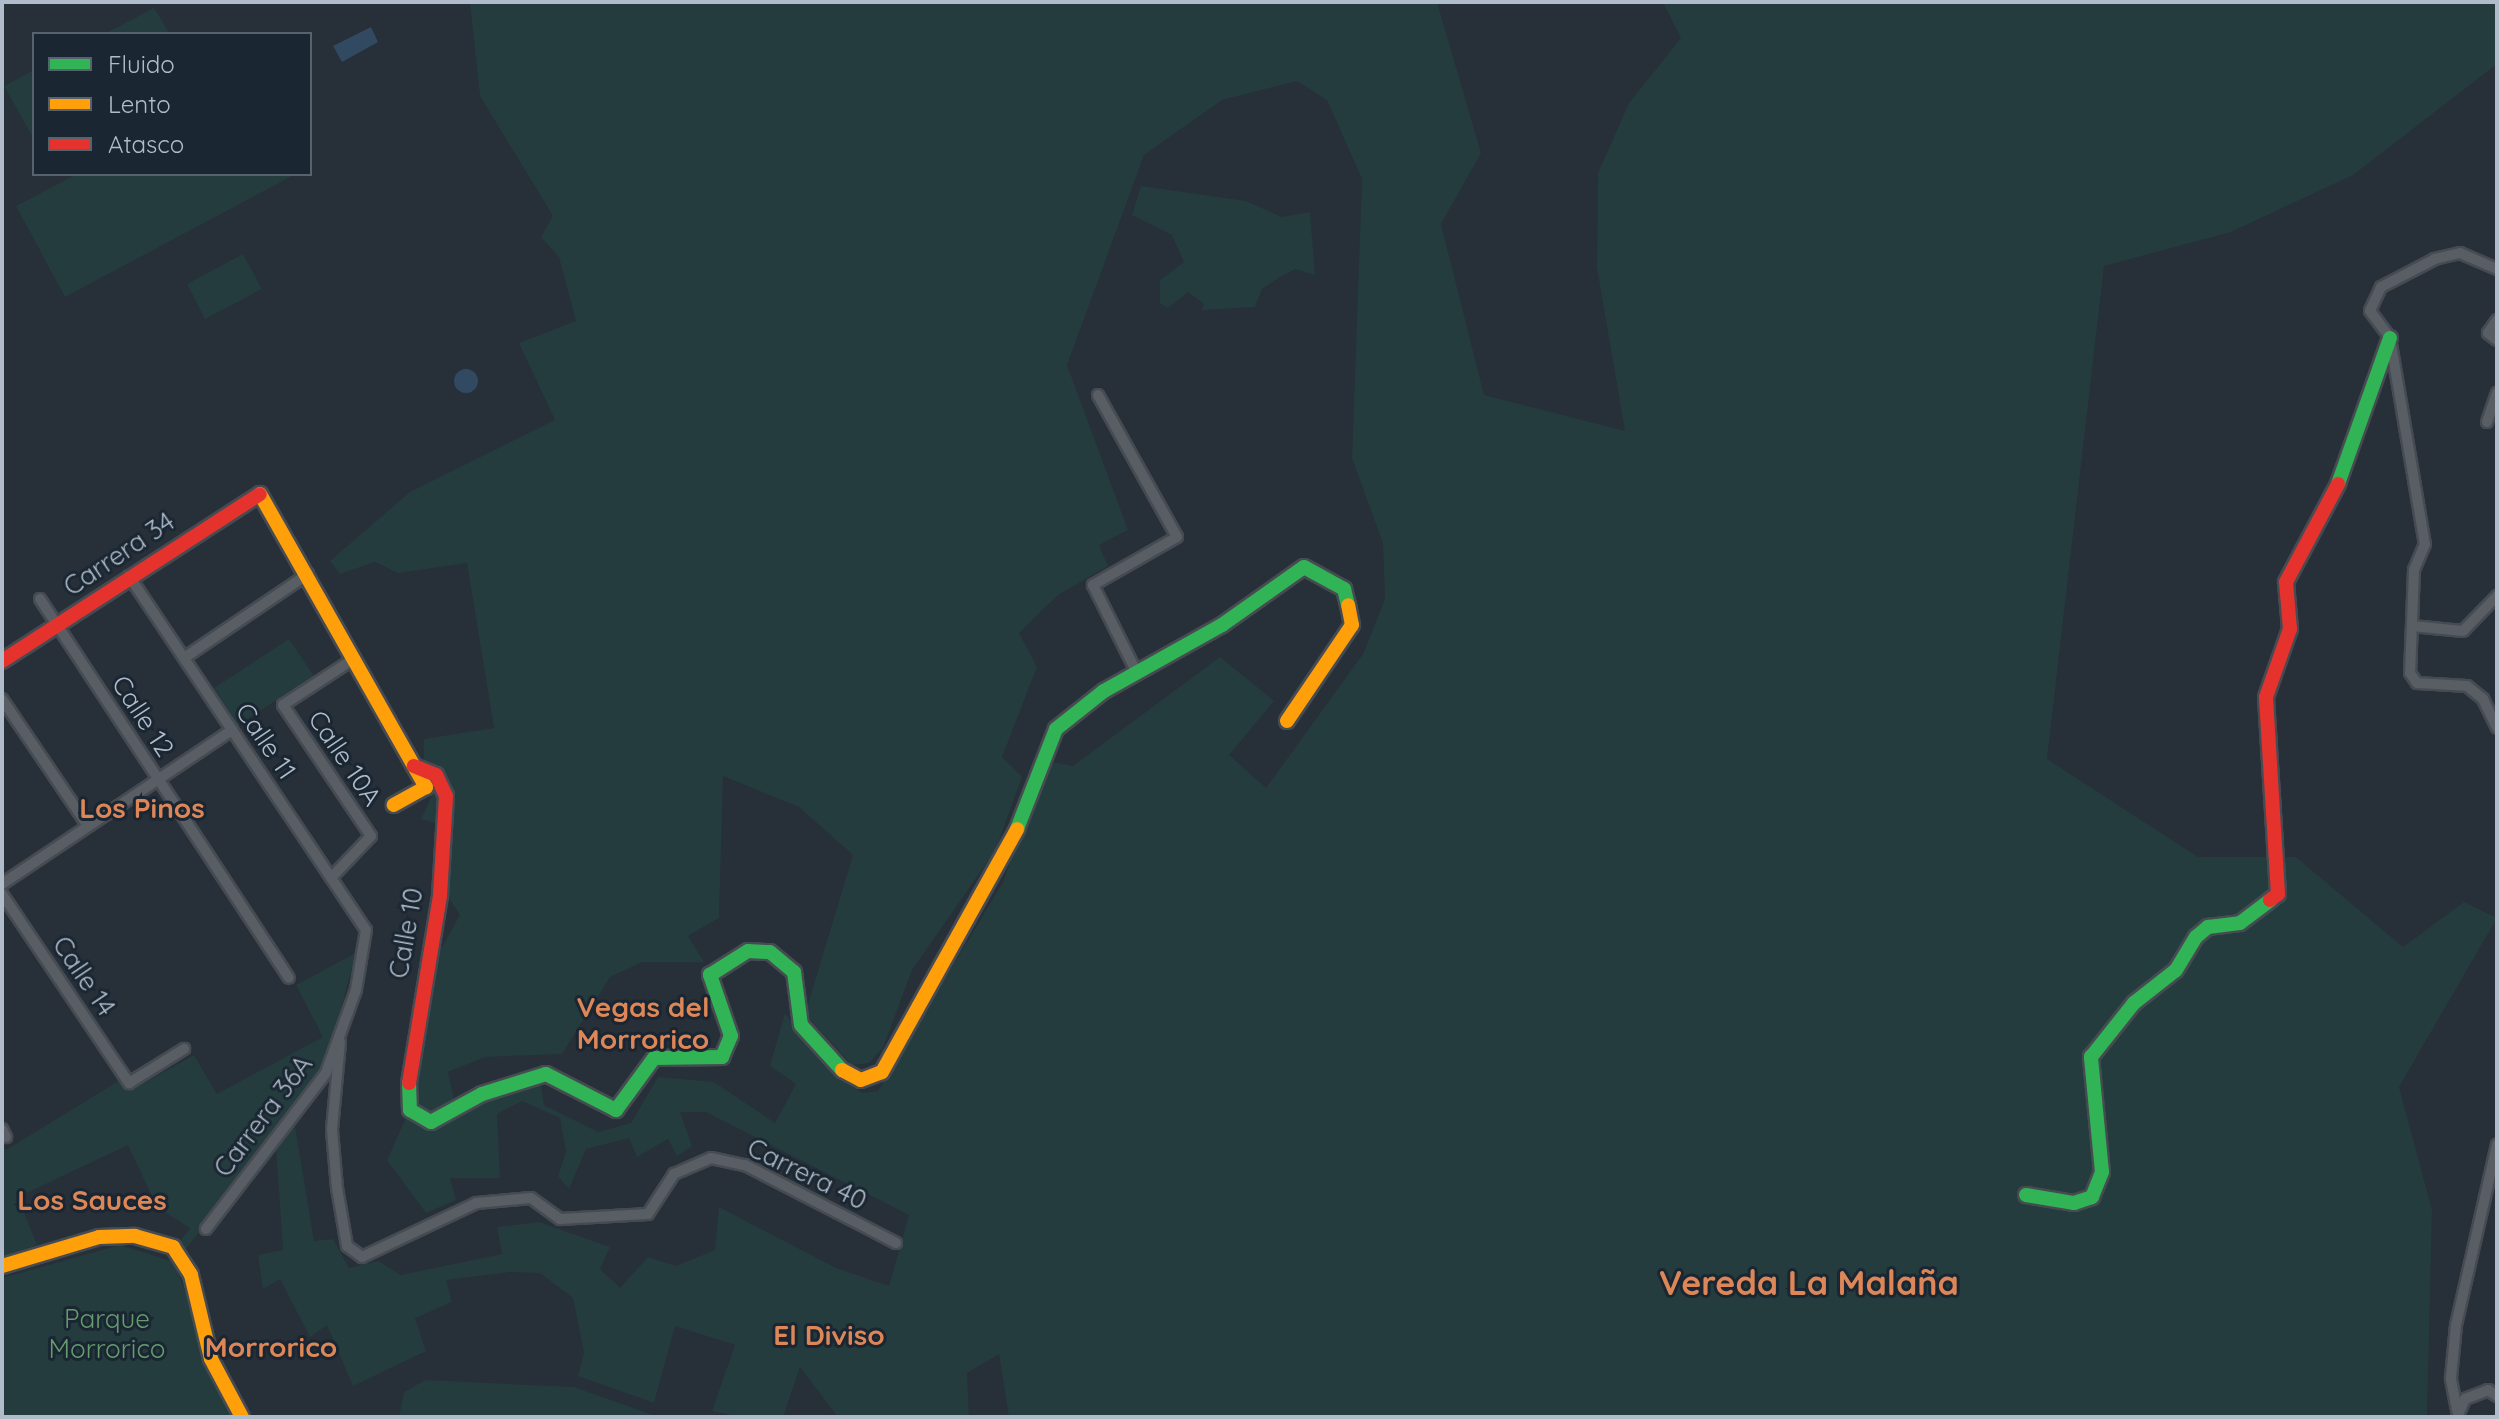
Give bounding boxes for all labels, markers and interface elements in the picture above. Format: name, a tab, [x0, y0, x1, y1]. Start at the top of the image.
legend	[32, 32, 312, 176]
text: Fluido	[108, 49, 175, 79]
text: Lento	[108, 89, 171, 119]
text: Atasco	[108, 129, 184, 159]
street label: Carrera 34	[58, 506, 180, 602]
street label: Calle 12	[105, 670, 181, 762]
street label: Calle 11	[229, 697, 303, 785]
street label: Calle 10A	[302, 705, 388, 811]
district label: Los Pinos	[79, 791, 205, 825]
street label: Calle 10	[383, 885, 429, 981]
street label: Calle 14	[46, 930, 122, 1022]
district label: Vegas del Morrorico	[576, 990, 710, 1056]
street label: Carrera 36A	[207, 1049, 319, 1183]
street label: Carrera 40	[742, 1132, 872, 1216]
district label: Los Sauces	[17, 1183, 167, 1217]
district label: Vereda La Malaña	[1659, 1263, 1959, 1303]
park label: Parque Morrorico	[48, 1303, 166, 1364]
district label: El Diviso	[773, 1318, 885, 1352]
district label: Morrorico	[205, 1330, 337, 1364]

